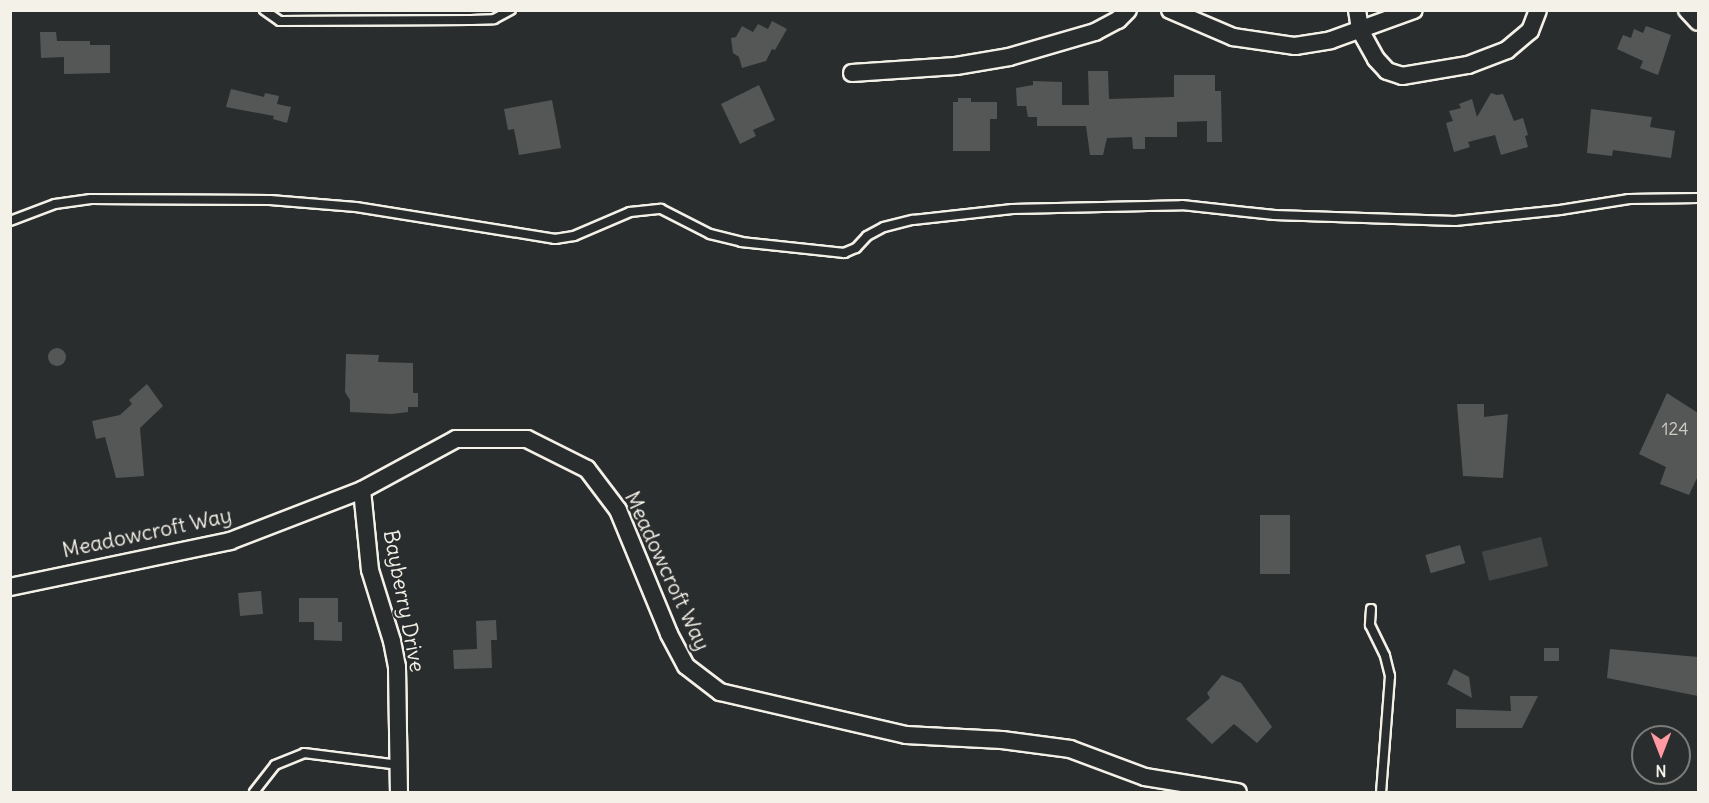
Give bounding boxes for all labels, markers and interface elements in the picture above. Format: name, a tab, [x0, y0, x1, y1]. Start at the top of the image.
house number: 124	[1661, 418, 1689, 440]
street label: Meadowcroft Way	[619, 487, 715, 655]
street label: Meadowcroft Way	[60, 503, 234, 563]
street label: Bayberry Drive	[378, 528, 430, 674]
north arrow	[1631, 725, 1691, 785]
text: N	[1655, 761, 1667, 781]

